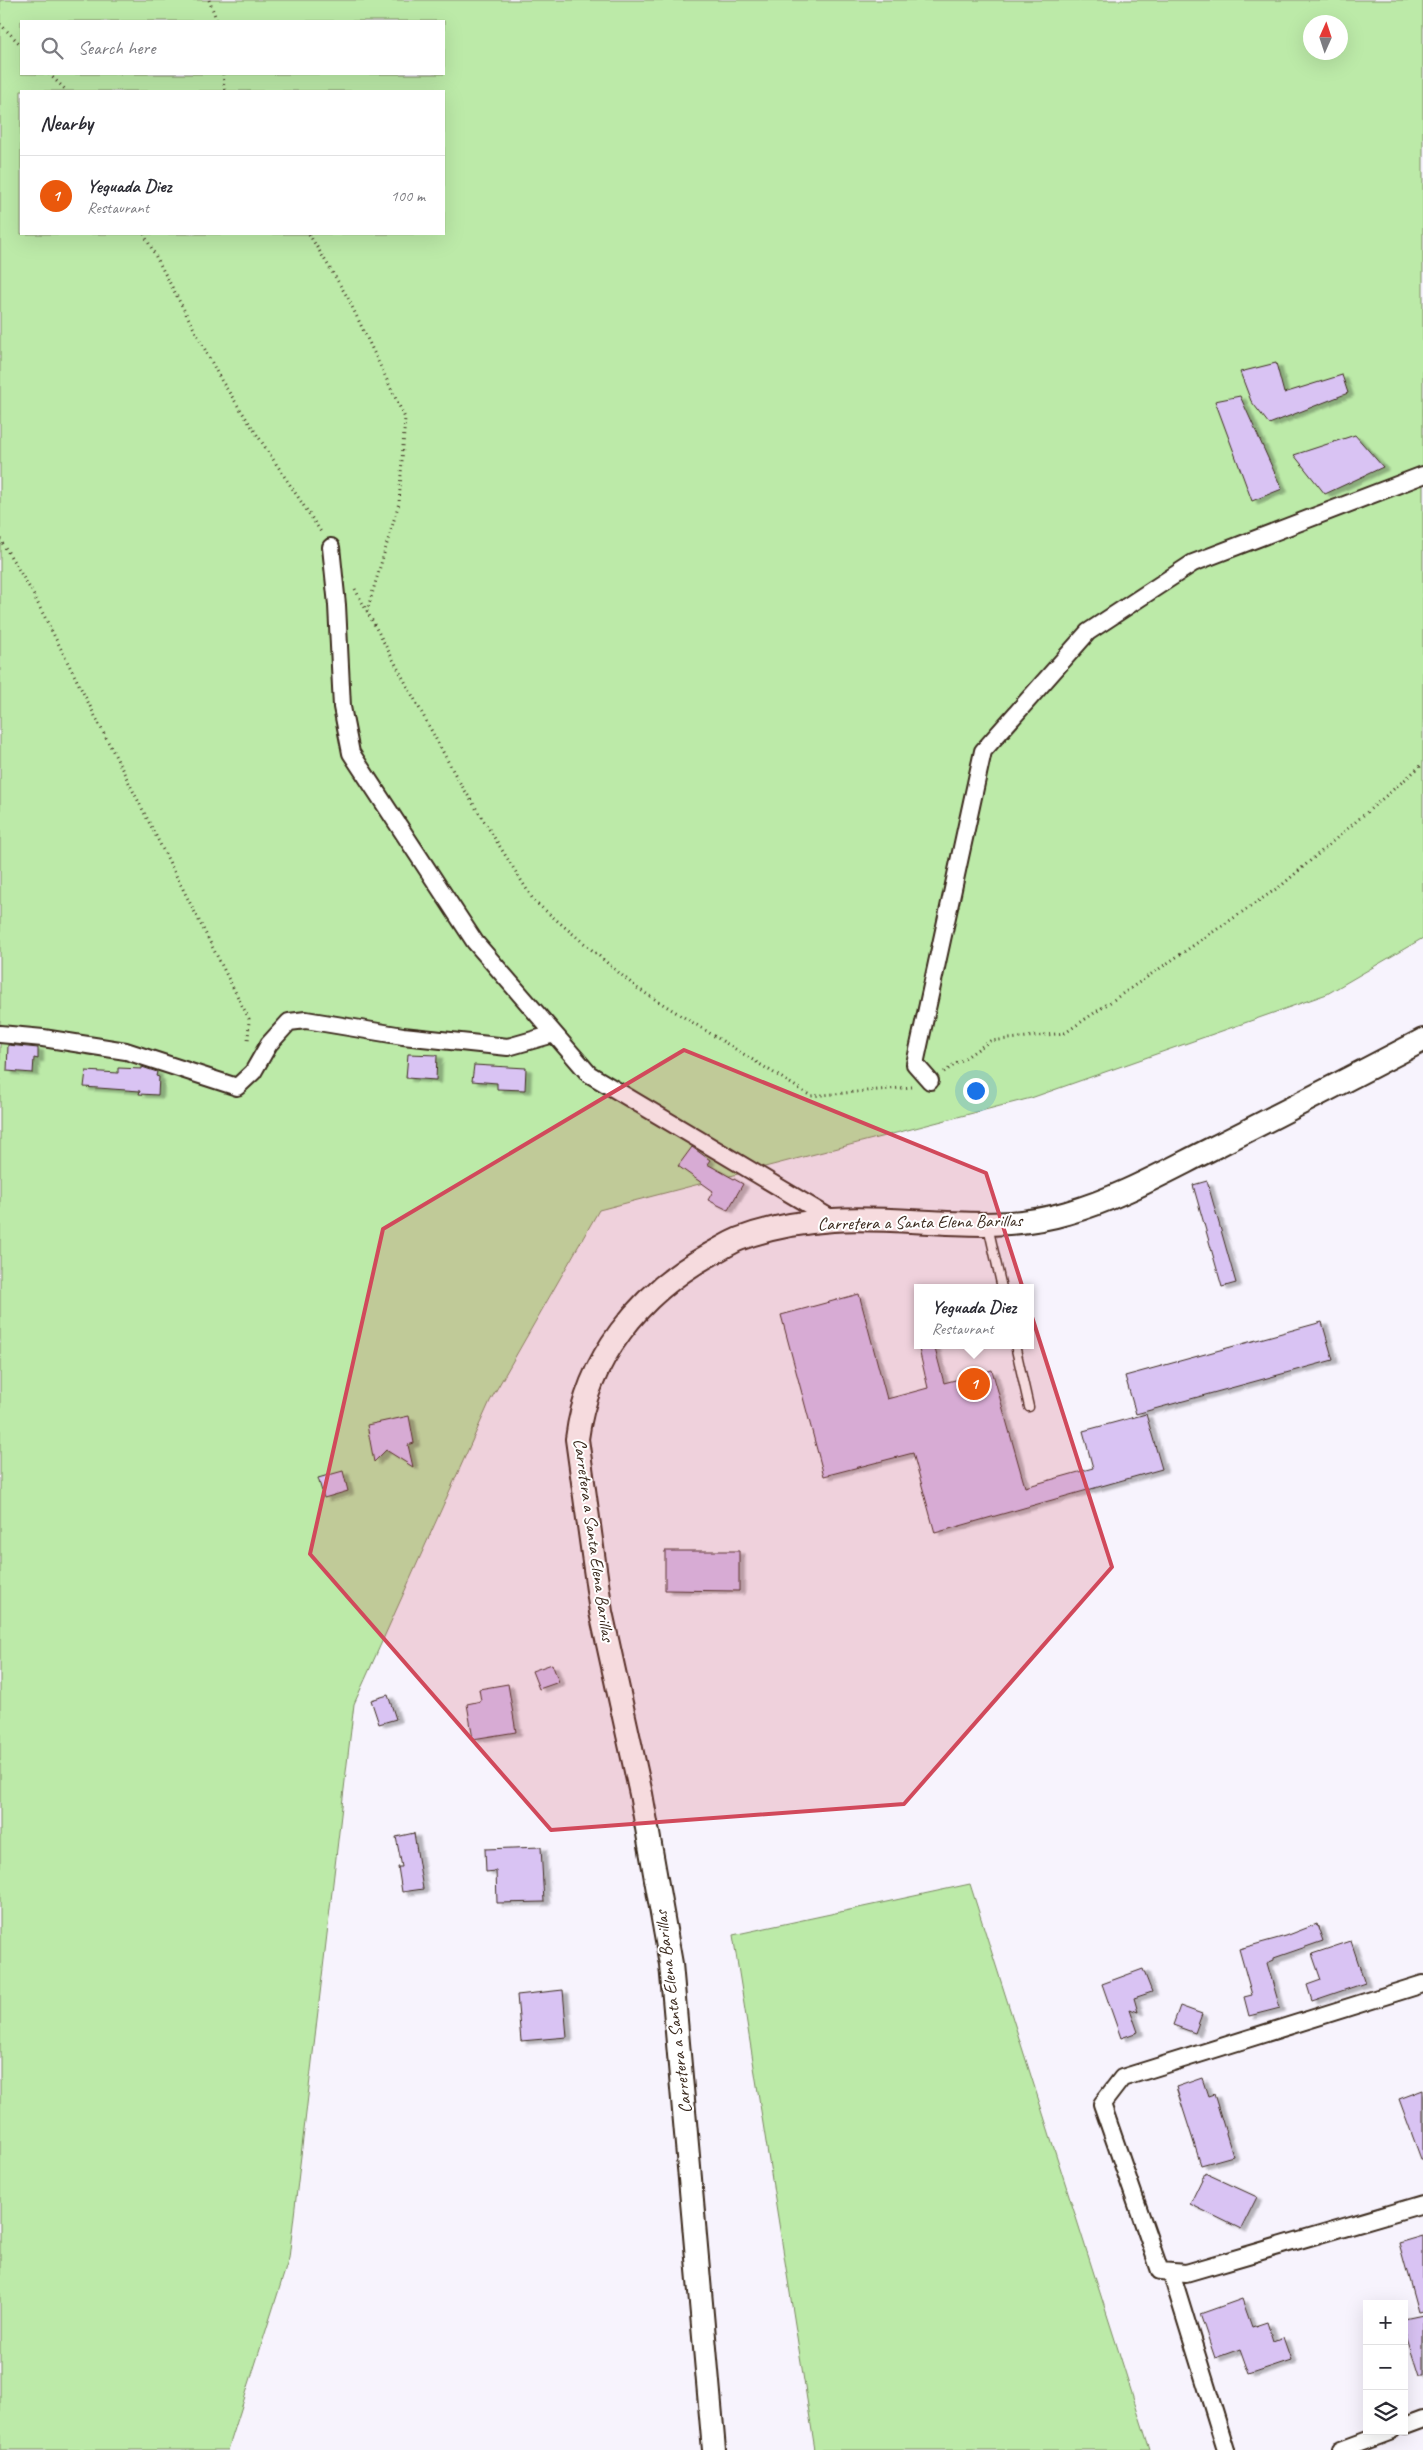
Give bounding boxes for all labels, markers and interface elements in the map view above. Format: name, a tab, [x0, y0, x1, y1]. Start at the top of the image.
north arrow	[1303, 15, 1348, 60]
search box	[20, 20, 445, 75]
icon: search	[38, 34, 66, 62]
text: Search here	[78, 36, 155, 60]
text: Nearby	[40, 110, 93, 136]
text: Yeguada Diez	[87, 174, 172, 198]
text: 1	[52, 186, 60, 206]
text: 100 m	[391, 186, 425, 206]
text: Restaurant	[87, 198, 149, 218]
your location	[963, 1078, 989, 1104]
street label: Carretera a Santa Elena Barillas	[818, 1209, 1024, 1235]
popup	[914, 1284, 1034, 1349]
text: Yeguada Diez	[932, 1295, 1016, 1319]
text: Restaurant	[932, 1319, 994, 1339]
pin: 1	[958, 1365, 990, 1403]
street label: Carretera a Santa Elena Barillas	[569, 1437, 619, 1645]
street label: Carretera a Santa Elena Barillas	[649, 1907, 696, 2115]
map controls	[1363, 2300, 1408, 2435]
button: +	[1363, 2300, 1408, 2345]
button: −	[1363, 2345, 1408, 2390]
button: layers	[1363, 2390, 1408, 2435]

